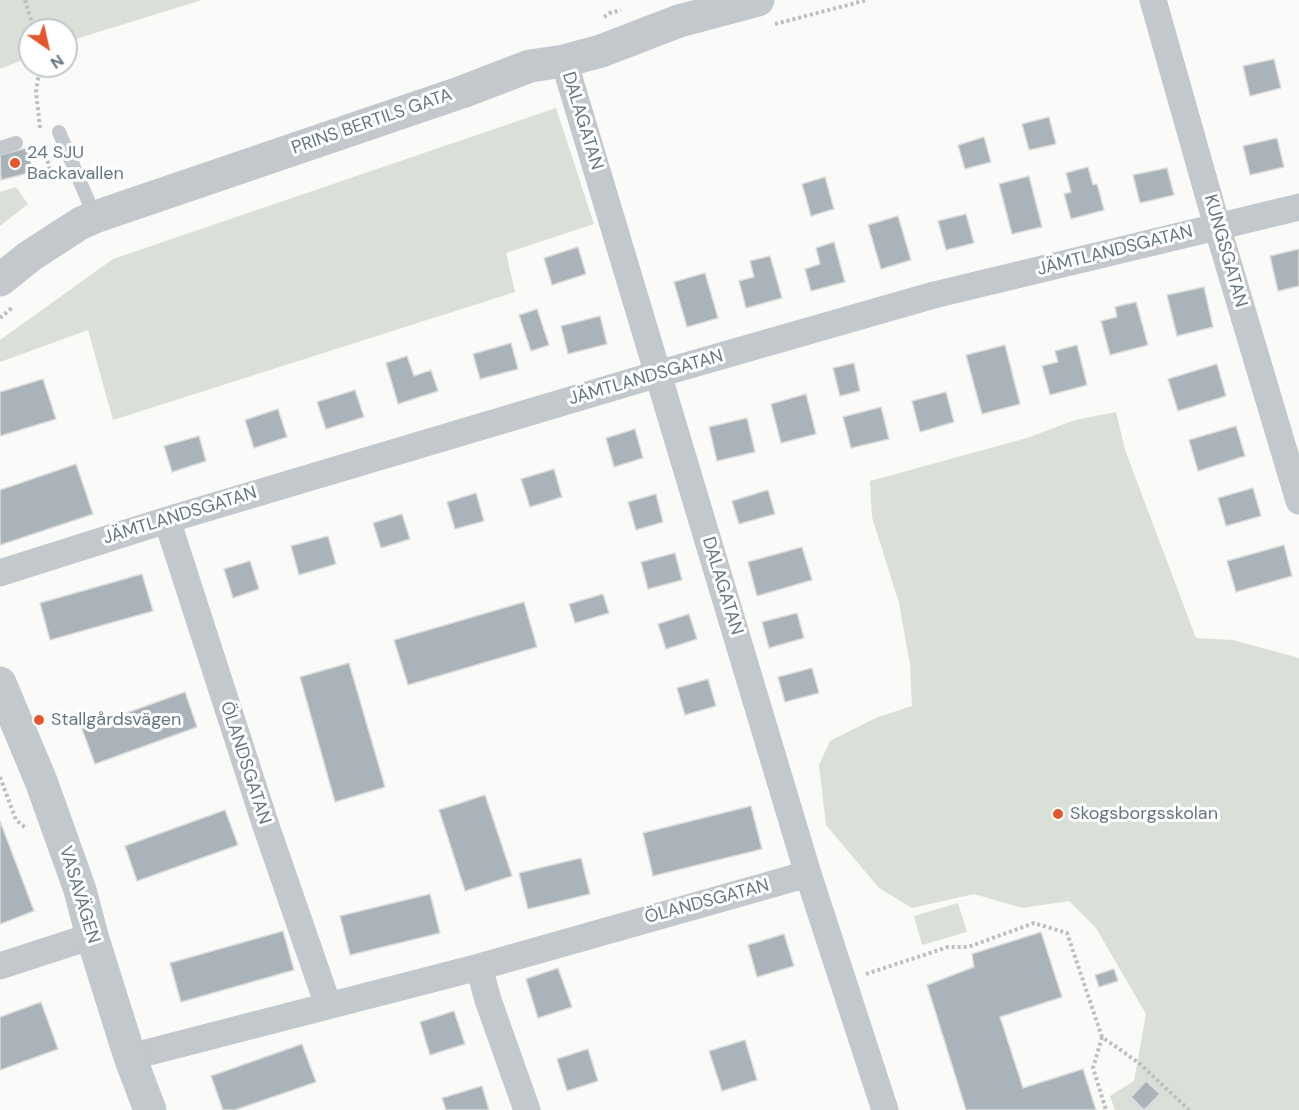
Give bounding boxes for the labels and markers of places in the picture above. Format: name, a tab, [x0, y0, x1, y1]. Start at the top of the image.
place label: 24 SJU Backavallen	[27, 142, 124, 184]
marker: 24 SJU Backavallen	[8, 156, 22, 170]
place label: Stallgårdsvägen	[51, 709, 181, 731]
marker: Stallgårdsvägen	[32, 713, 46, 727]
place label: Skogsborgsskolan	[1070, 803, 1218, 825]
marker: Skogsborgsskolan	[1051, 807, 1065, 821]

